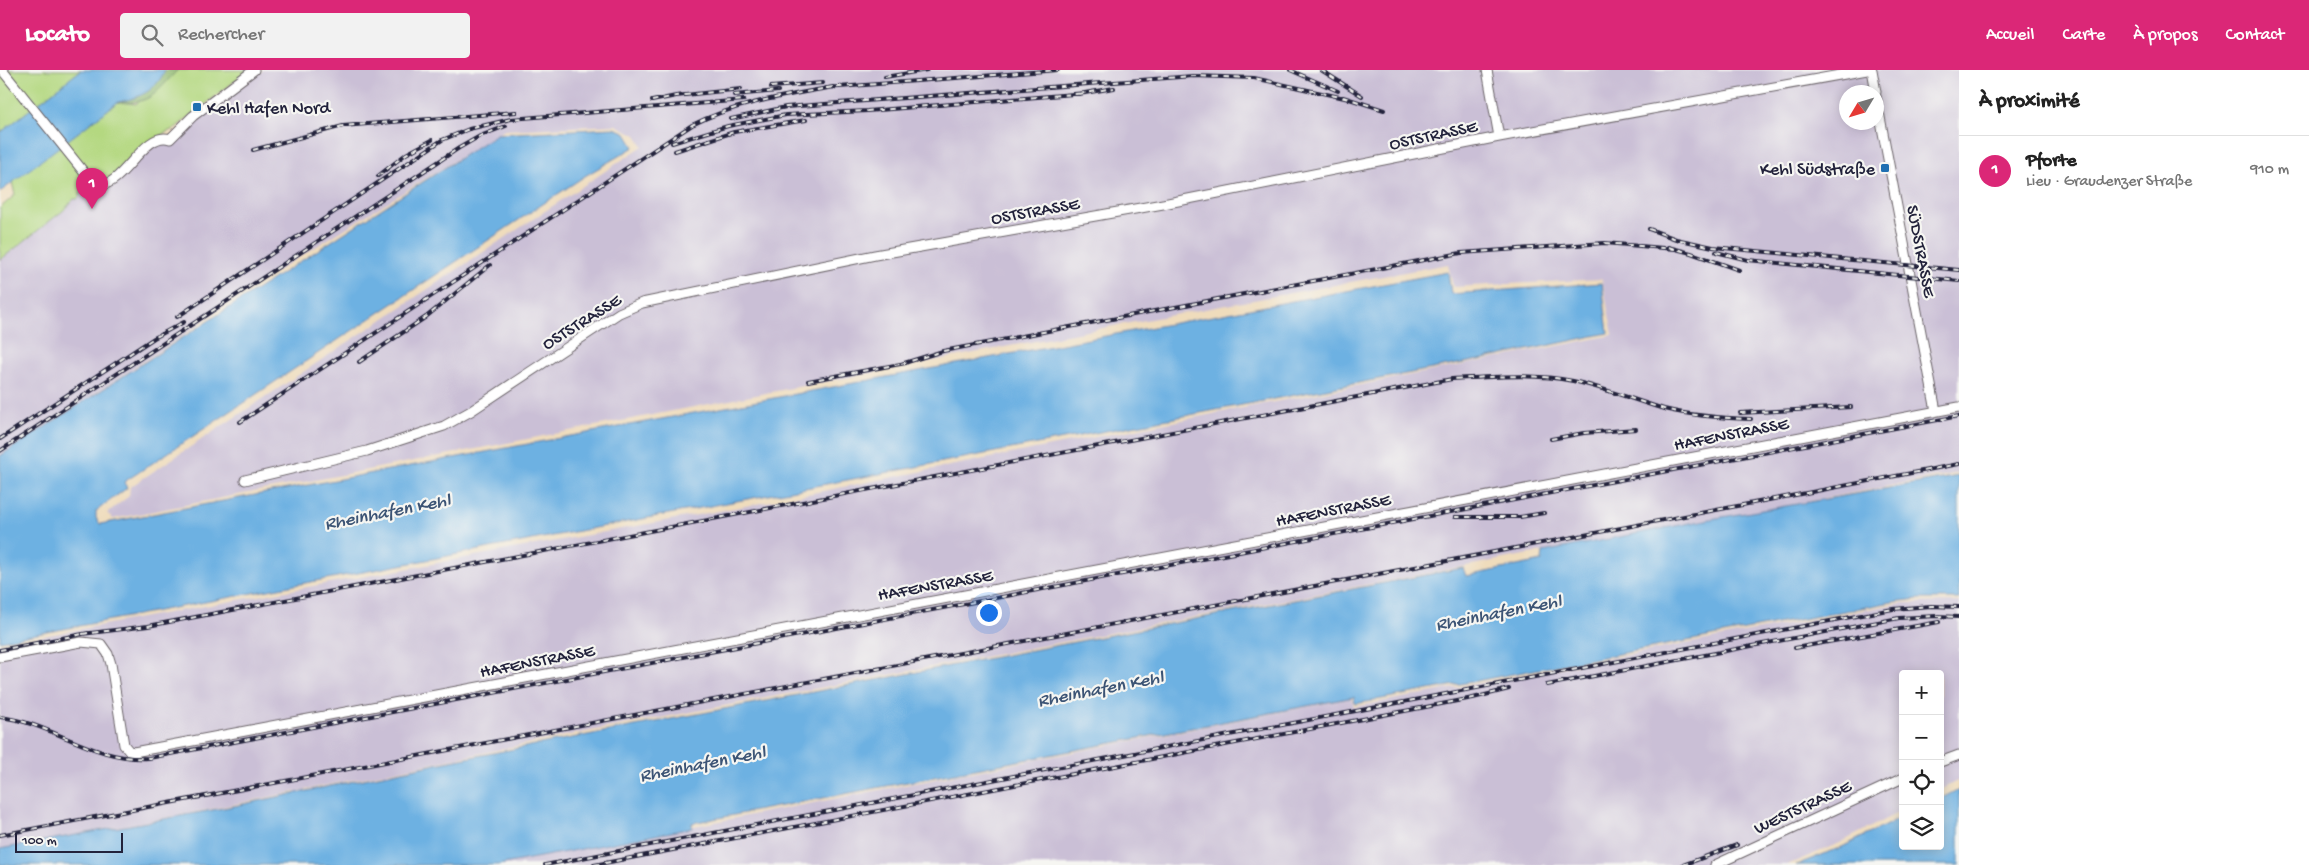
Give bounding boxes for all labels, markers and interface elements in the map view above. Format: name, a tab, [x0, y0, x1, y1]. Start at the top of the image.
search box	[120, 13, 470, 58]
text: Locato	[25, 21, 90, 50]
icon: search	[138, 21, 166, 49]
text: Rechercher	[178, 24, 264, 47]
text: Accueil	[1986, 25, 2034, 46]
text: Carte	[2062, 25, 2105, 46]
text: À propos	[2133, 25, 2198, 46]
text: Contact	[2226, 25, 2284, 46]
north arrow	[1839, 85, 1884, 130]
text: À proximité	[1979, 90, 2080, 115]
place label: Kehl Hafen Nord	[207, 99, 331, 120]
marker: Kehl Hafen Nord	[191, 101, 203, 113]
street label: OSTSTRASSE	[1388, 117, 1480, 156]
text: Pforte	[2026, 150, 2076, 173]
place label: Kehl Südstraße	[1760, 160, 1876, 181]
text: 1	[1992, 161, 1998, 180]
text: 910 m	[2250, 161, 2289, 180]
marker: Kehl Südstraße	[1879, 162, 1891, 174]
pin: 1	[76, 168, 108, 209]
text: Lieu · Graudenzer Straße	[2026, 173, 2192, 192]
street label: OSTSTRASSE	[990, 194, 1082, 231]
street label: SÜDSTRASSE	[1900, 203, 1939, 300]
street label: OSTSTRASSE	[539, 290, 626, 356]
street label: HAFENSTRASSE	[1672, 414, 1791, 457]
water label: Rheinhafen Kehl	[323, 490, 454, 537]
street label: HAFENSTRASSE	[1274, 490, 1393, 533]
street label: HAFENSTRASSE	[876, 566, 995, 607]
water label: Rheinhafen Kehl	[1434, 591, 1565, 638]
your location	[976, 600, 1002, 626]
street label: HAFENSTRASSE	[478, 641, 597, 684]
water label: Rheinhafen Kehl	[1036, 667, 1167, 714]
map controls	[1899, 670, 1944, 850]
button: +	[1899, 670, 1944, 715]
button: −	[1899, 715, 1944, 760]
water label: Rheinhafen Kehl	[638, 742, 769, 789]
button: locate	[1899, 760, 1944, 805]
street label: WESTSTRASSE	[1751, 776, 1856, 840]
button: layers	[1899, 805, 1944, 850]
scale bar	[15, 830, 122, 853]
text: 100 m	[22, 833, 57, 850]

